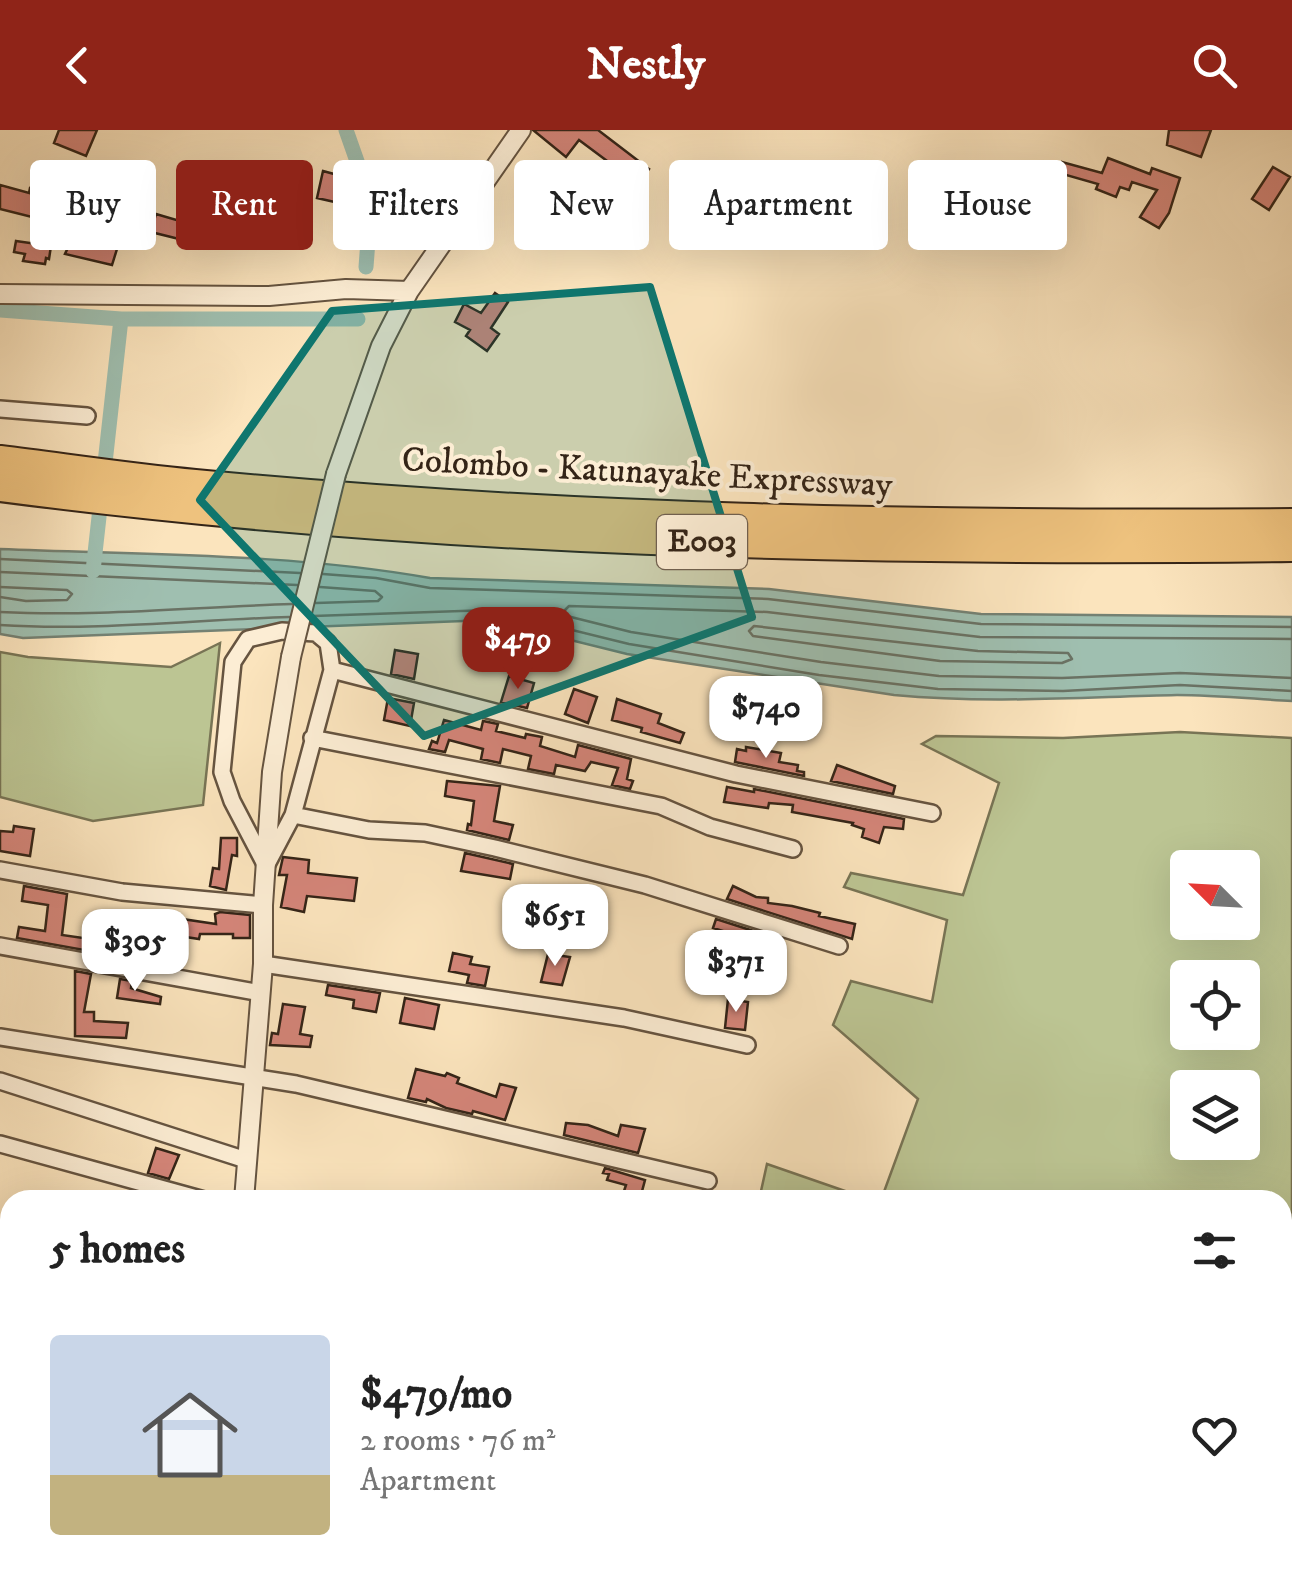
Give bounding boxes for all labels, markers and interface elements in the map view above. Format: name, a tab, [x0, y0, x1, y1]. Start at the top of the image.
text: Nestly	[587, 37, 705, 93]
icon: back	[50, 38, 105, 93]
icon: search	[1187, 38, 1242, 93]
chip: Buy	[30, 160, 156, 250]
chip: Rent	[176, 160, 313, 250]
chip: Filters	[333, 160, 494, 250]
chip: New	[514, 160, 649, 250]
chip: Apartment	[669, 160, 888, 250]
chip: House	[908, 160, 1067, 250]
street label: Colombo - Katunayake Expressway	[401, 438, 894, 508]
road number: E003	[657, 515, 747, 569]
pin: $479	[459, 607, 577, 692]
text: $479	[484, 619, 552, 659]
pin: $740	[707, 676, 825, 761]
text: $740	[731, 688, 801, 728]
north arrow	[1170, 850, 1260, 940]
map controls	[1170, 850, 1260, 1160]
pin: $651	[496, 884, 614, 969]
text: $651	[524, 896, 586, 936]
pin: $305	[76, 909, 194, 994]
text: $305	[104, 921, 166, 961]
pin: $371	[677, 930, 795, 1015]
text: $371	[707, 942, 765, 982]
button: locate	[1170, 960, 1260, 1050]
button: layers	[1170, 1070, 1260, 1160]
icon: filters	[1187, 1223, 1242, 1278]
text: 5 homes	[50, 1224, 185, 1276]
text: $479/mo	[360, 1369, 512, 1421]
icon: home	[130, 1375, 250, 1495]
icon: heart	[1187, 1408, 1242, 1463]
text: 2 rooms · 76 m²	[360, 1421, 555, 1461]
text: Apartment	[360, 1461, 496, 1501]

